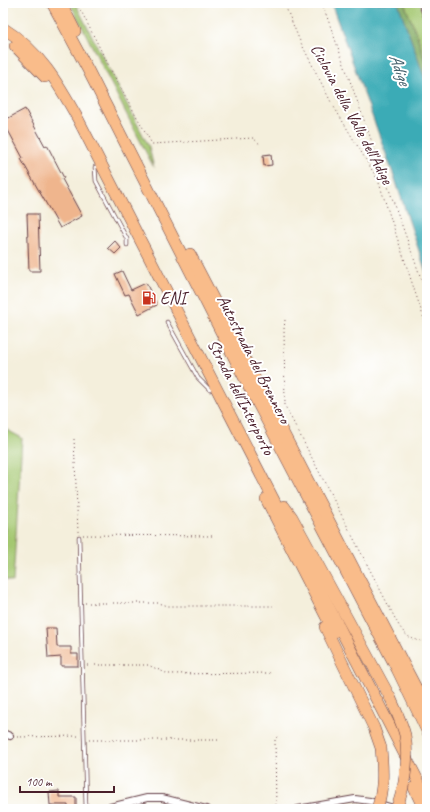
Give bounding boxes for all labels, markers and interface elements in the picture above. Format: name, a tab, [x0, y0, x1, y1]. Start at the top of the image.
street label: Ciclovia della Valle dell'Adige	[306, 40, 399, 189]
water label: Adige	[384, 50, 417, 91]
place label: ENI	[160, 288, 190, 309]
fuel station icon: ENI	[141, 290, 157, 306]
street label: Autostrada del Brennero	[212, 291, 296, 429]
street label: Strada dell'Interporto	[203, 336, 280, 459]
scale bar	[20, 768, 114, 794]
text: 100 m	[26, 774, 53, 790]

